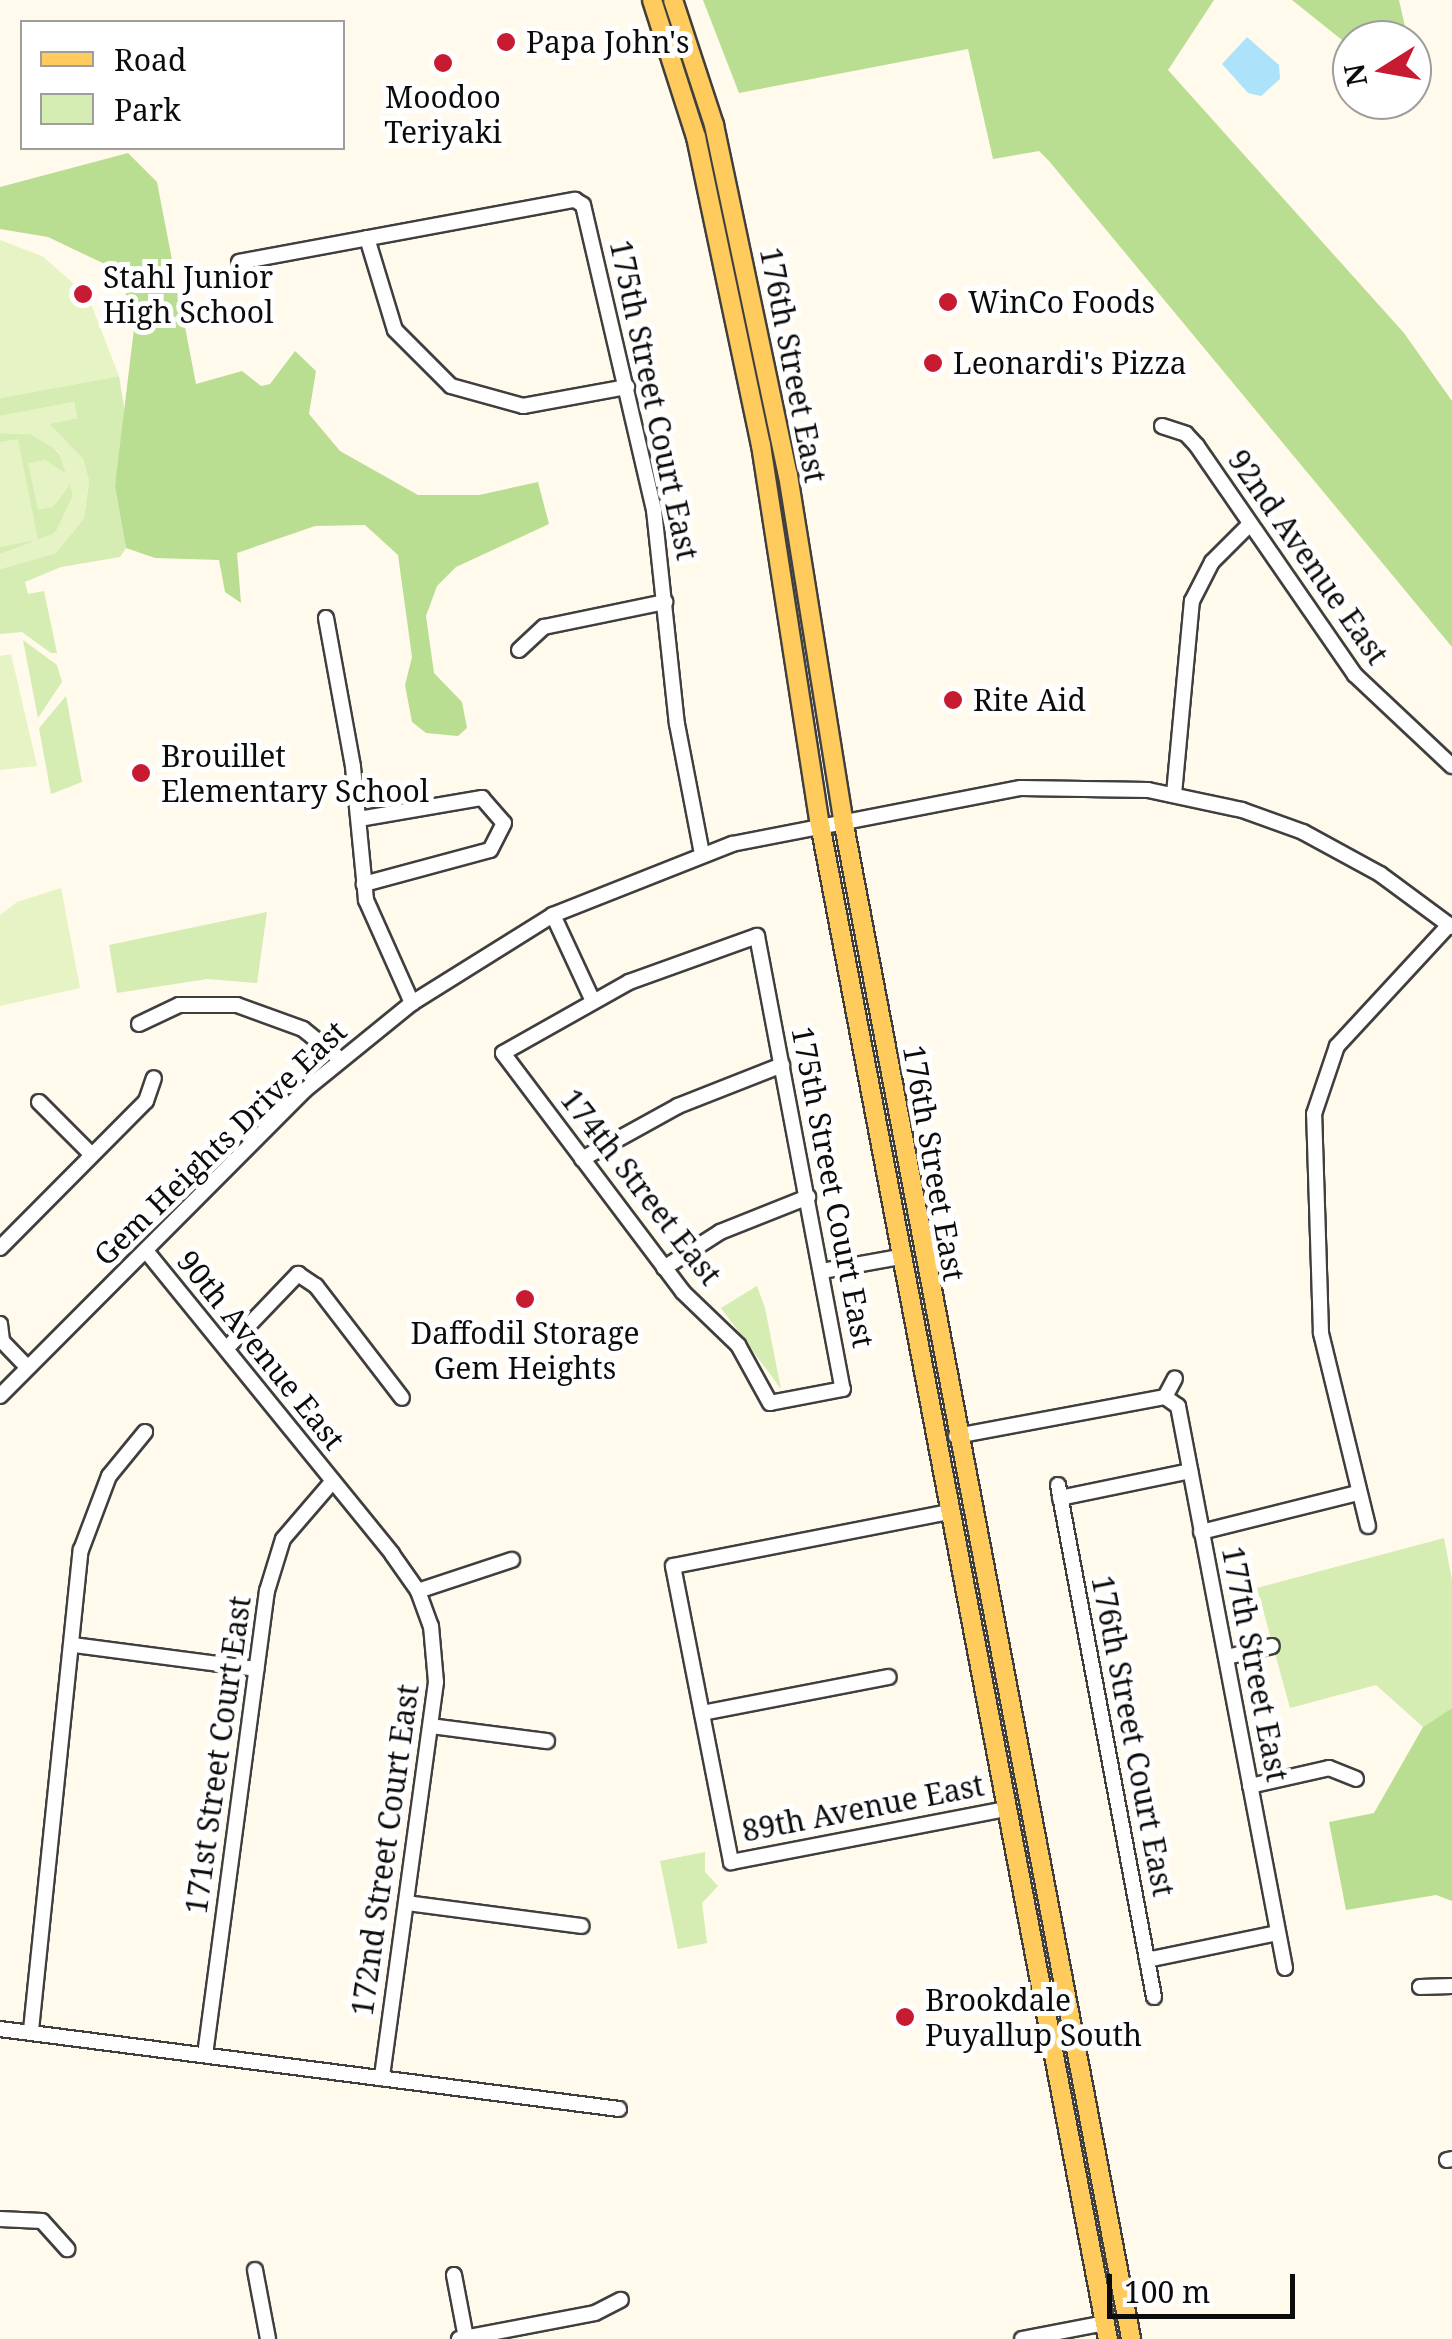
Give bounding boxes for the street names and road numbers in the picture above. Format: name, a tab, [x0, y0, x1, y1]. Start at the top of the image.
street label: 175th Street Court East	[602, 237, 706, 563]
street label: 176th Street East	[753, 244, 833, 486]
street label: 92nd Avenue East	[1220, 443, 1396, 671]
street label: Gem Heights Drive East	[86, 1013, 354, 1273]
street label: 175th Street Court East	[784, 1023, 882, 1351]
street label: 176th Street East	[896, 1042, 972, 1284]
street label: 174th Street East	[553, 1082, 729, 1292]
street label: 90th Avenue East	[170, 1243, 352, 1457]
street label: 177th Street East	[1215, 1543, 1295, 1785]
street label: 176th Street Court East	[1084, 1572, 1182, 1900]
street label: 171st Street Court East	[178, 1594, 258, 1916]
street label: 172nd Street Court East	[344, 1682, 426, 2018]
street label: 89th Avenue East	[739, 1767, 987, 1849]

